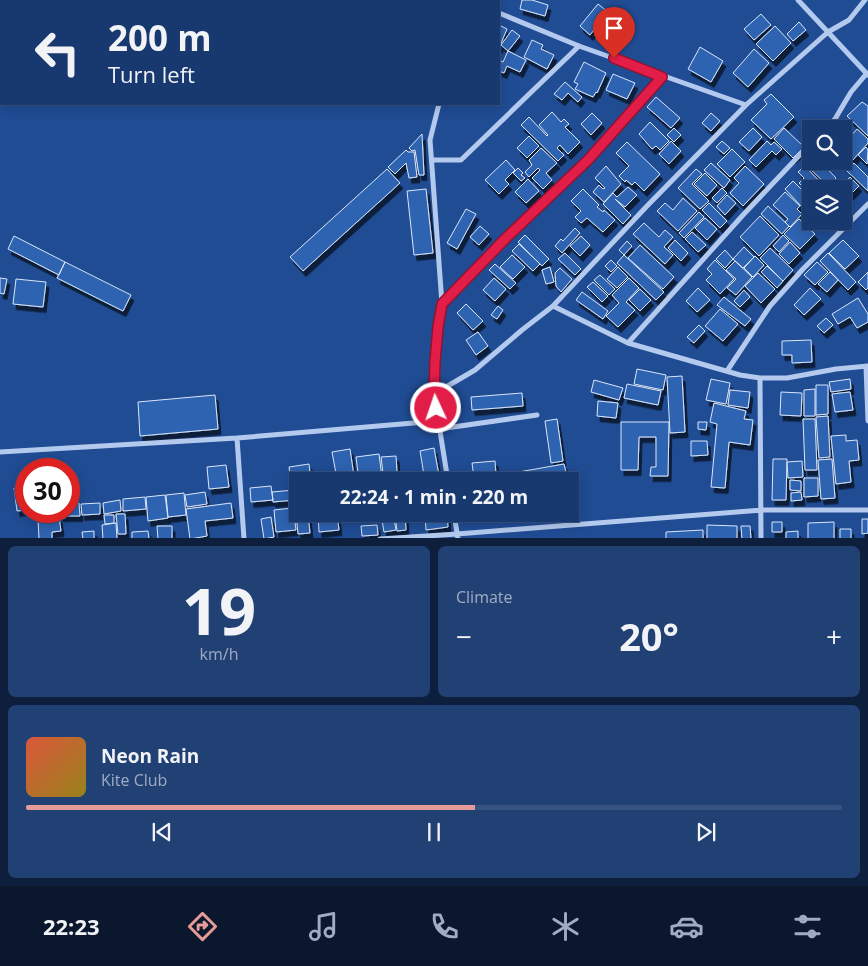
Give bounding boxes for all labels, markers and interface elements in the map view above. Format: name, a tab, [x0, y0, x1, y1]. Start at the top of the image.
pin	[593, 7, 635, 58]
text: 200 m	[108, 14, 212, 61]
icon: arrive	[600, 14, 628, 42]
icon: left	[25, 20, 90, 85]
text: Turn left	[108, 59, 195, 89]
map controls	[802, 120, 852, 230]
button: search	[802, 120, 852, 170]
button: layers	[802, 180, 852, 230]
position arrow	[409, 381, 461, 433]
speed limit sign: 30	[15, 458, 80, 523]
text: 22:24 · 1 min · 220 m	[340, 484, 528, 510]
text: 19	[182, 566, 256, 654]
text: Climate	[456, 586, 513, 608]
text: 20°	[619, 610, 679, 662]
text: −	[456, 617, 472, 655]
text: +	[826, 617, 842, 655]
text: km/h	[200, 643, 238, 665]
text: Neon Rain	[101, 743, 199, 769]
text: Kite Club	[101, 769, 167, 791]
icon: previous	[148, 818, 176, 846]
icon: pause	[420, 818, 448, 846]
icon: next	[692, 818, 720, 846]
icon: directions	[185, 909, 220, 944]
icon: music	[306, 909, 341, 944]
icon: phone	[427, 909, 462, 944]
icon: climate	[548, 909, 583, 944]
icon: car	[669, 909, 704, 944]
icon: filters	[790, 909, 825, 944]
text: 22:23	[43, 911, 100, 941]

